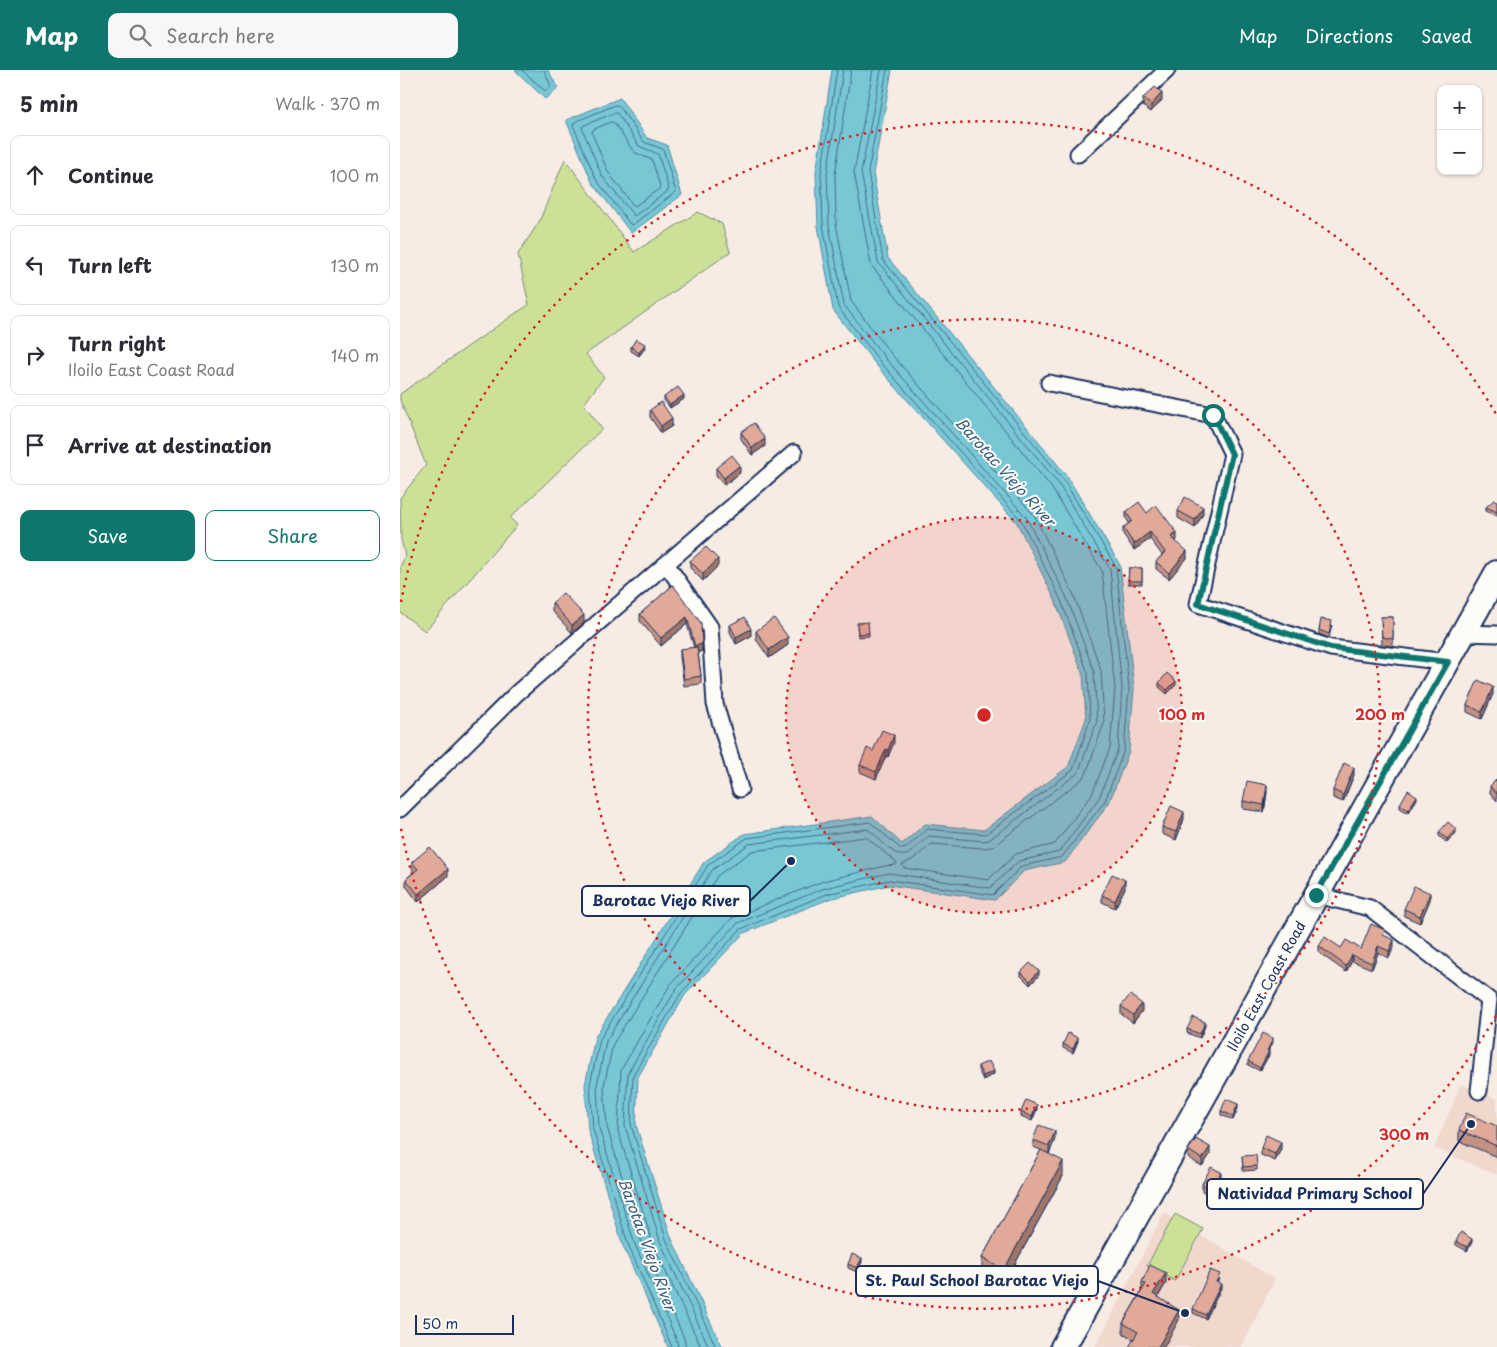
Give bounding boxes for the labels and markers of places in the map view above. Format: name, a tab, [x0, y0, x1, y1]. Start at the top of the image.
centre of rings	[975, 706, 993, 724]
callout: Barotac Viejo River	[582, 886, 750, 916]
callout: Natividad Primary School	[1207, 1179, 1423, 1209]
callout: St. Paul School Barotac Viejo	[856, 1266, 1098, 1296]

